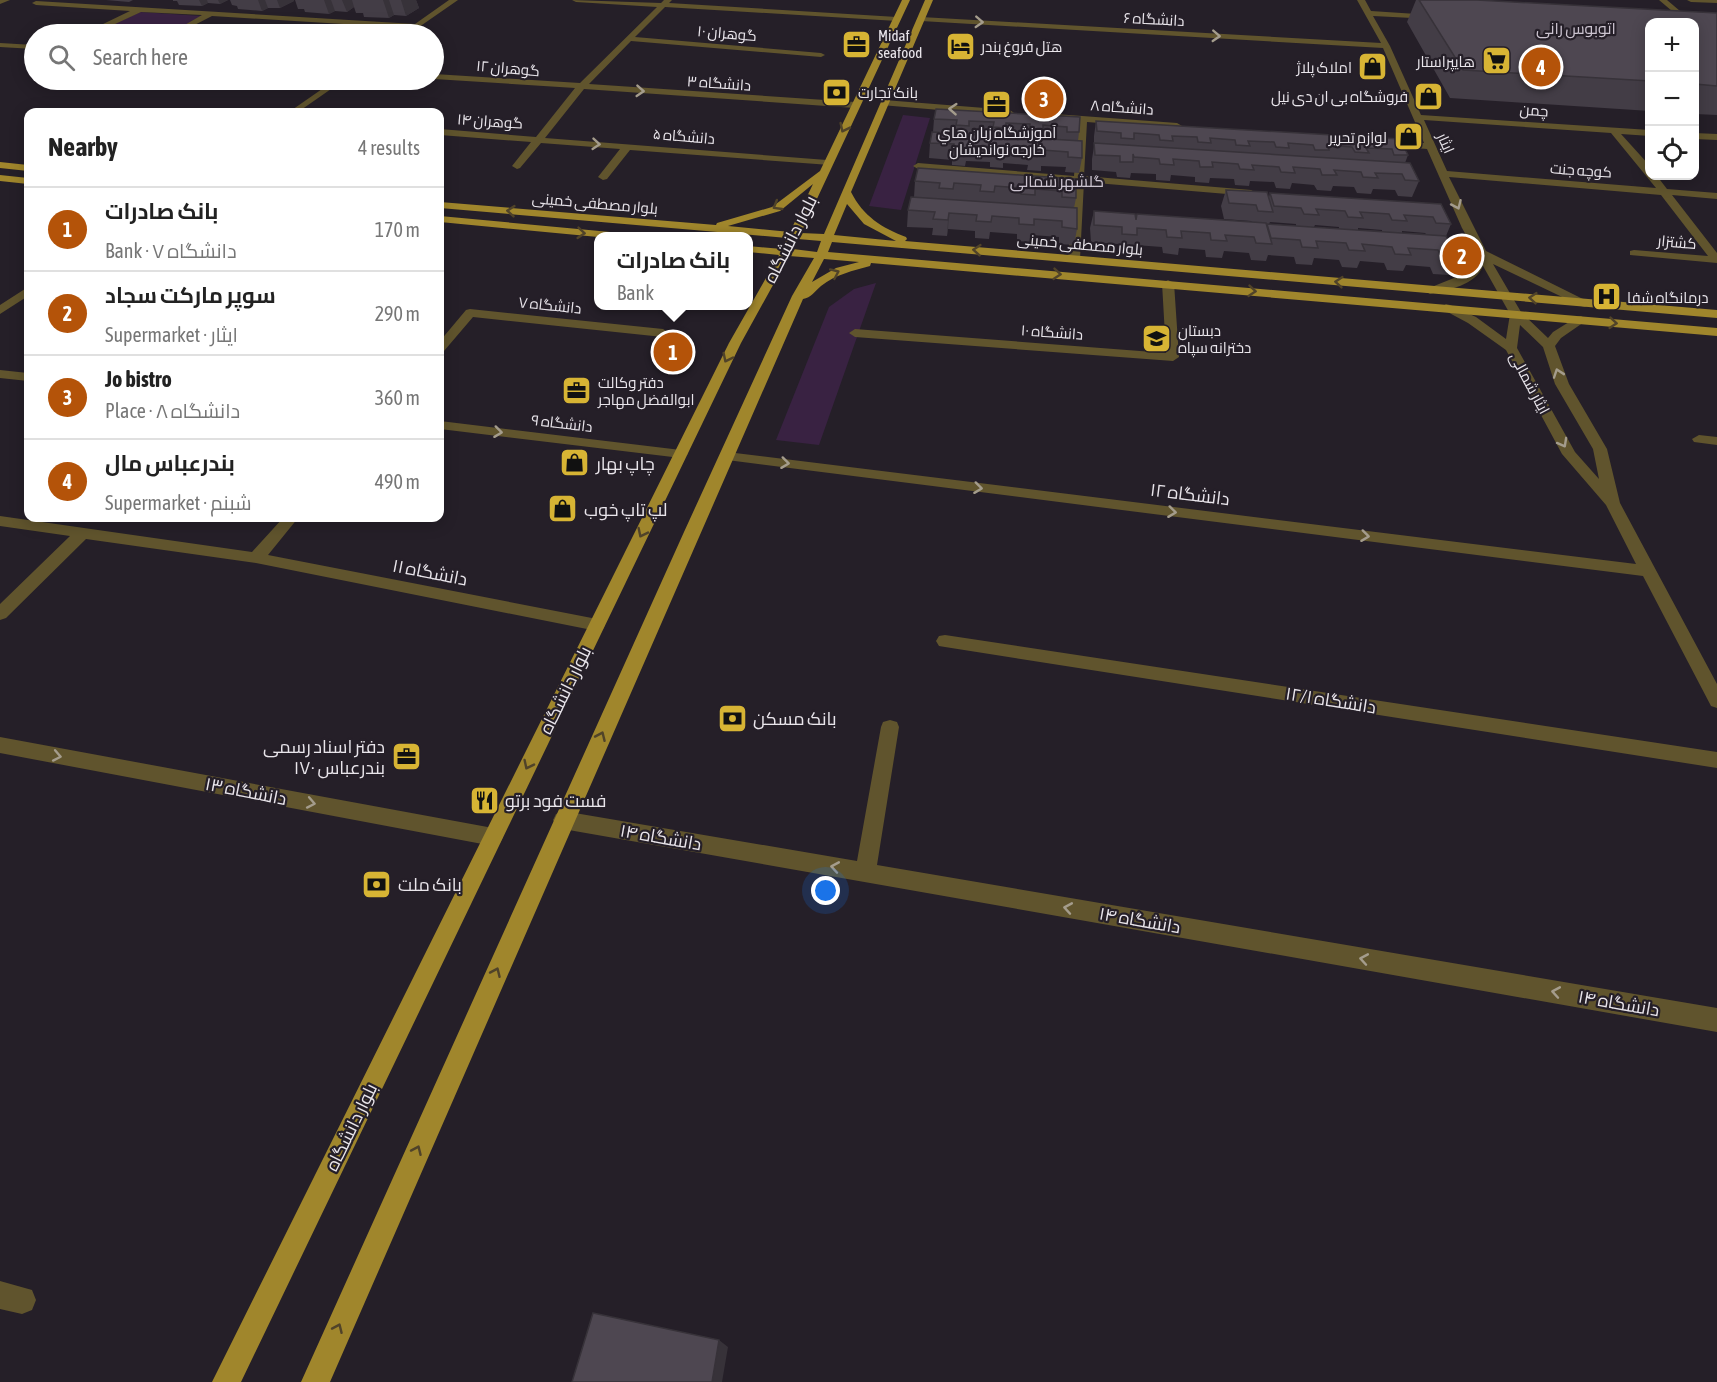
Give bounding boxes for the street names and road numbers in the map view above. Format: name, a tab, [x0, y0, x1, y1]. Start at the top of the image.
street label: دانشگاه ۶	[1123, 9, 1185, 29]
street label: گوهران ۱۰	[696, 22, 757, 46]
street label: گوهران ۱۲	[475, 57, 541, 81]
street label: دانشگاه ۳	[686, 72, 752, 94]
street label: دانشگاه ۸	[1090, 96, 1154, 118]
street label: چمن	[1519, 101, 1549, 121]
street label: گوهران ۱۴	[456, 110, 523, 134]
street label: دانشگاه ۵	[652, 125, 716, 147]
street label: ایثار	[1433, 129, 1458, 156]
street label: کوچه جنت	[1549, 159, 1613, 183]
street label: بلوار مصطفی خمینی	[531, 189, 659, 219]
street label: بلوار دانشگاه	[759, 192, 822, 287]
street label: بلوار مصطفی خمینی	[1016, 230, 1144, 260]
street label: کشتزار	[1656, 232, 1697, 253]
street label: دانشگاه ۷	[518, 293, 582, 317]
street label: دانشگاه ۱۰	[1020, 321, 1084, 343]
street label: ایثار شمالی	[1505, 349, 1553, 418]
street label: دانشگاه ۹	[530, 411, 594, 435]
street label: دانشگاه ۱۲	[1149, 479, 1231, 509]
street label: دانشگاه ۱۱	[391, 554, 469, 590]
street label: بلوار دانشگاه	[535, 643, 596, 738]
street label: دانشگاه ۱۲/۱	[1284, 682, 1378, 718]
street label: دانشگاه ۱۳	[203, 773, 289, 809]
street label: دانشگاه ۱۴	[619, 820, 703, 854]
street label: دانشگاه ۱۴	[1098, 903, 1182, 937]
street label: دانشگاه ۱۴	[1577, 986, 1661, 1020]
street label: بلوار دانشگاه	[321, 1080, 382, 1175]

